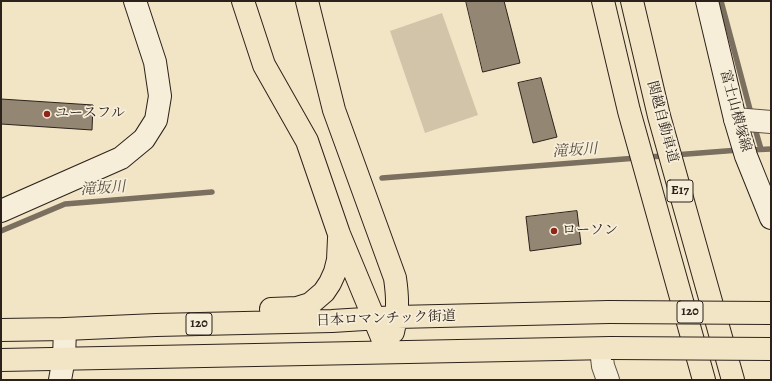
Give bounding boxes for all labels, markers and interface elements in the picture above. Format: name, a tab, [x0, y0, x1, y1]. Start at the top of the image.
street label: 富士山横塚線	[716, 68, 754, 154]
street label: 関越自動車道	[643, 79, 681, 165]
place label: ユースフル	[55, 106, 125, 122]
marker: ユースフル	[42, 109, 52, 119]
water label: 滝坂川	[552, 140, 598, 162]
water label: 滝坂川	[80, 178, 126, 200]
road number: E17	[667, 180, 693, 202]
place label: ローソン	[562, 223, 618, 239]
marker: ローソン	[549, 226, 559, 236]
road number: 120	[677, 301, 703, 323]
street label: 日本ロマンチック街道	[316, 308, 456, 330]
road number: 120	[186, 313, 212, 335]

